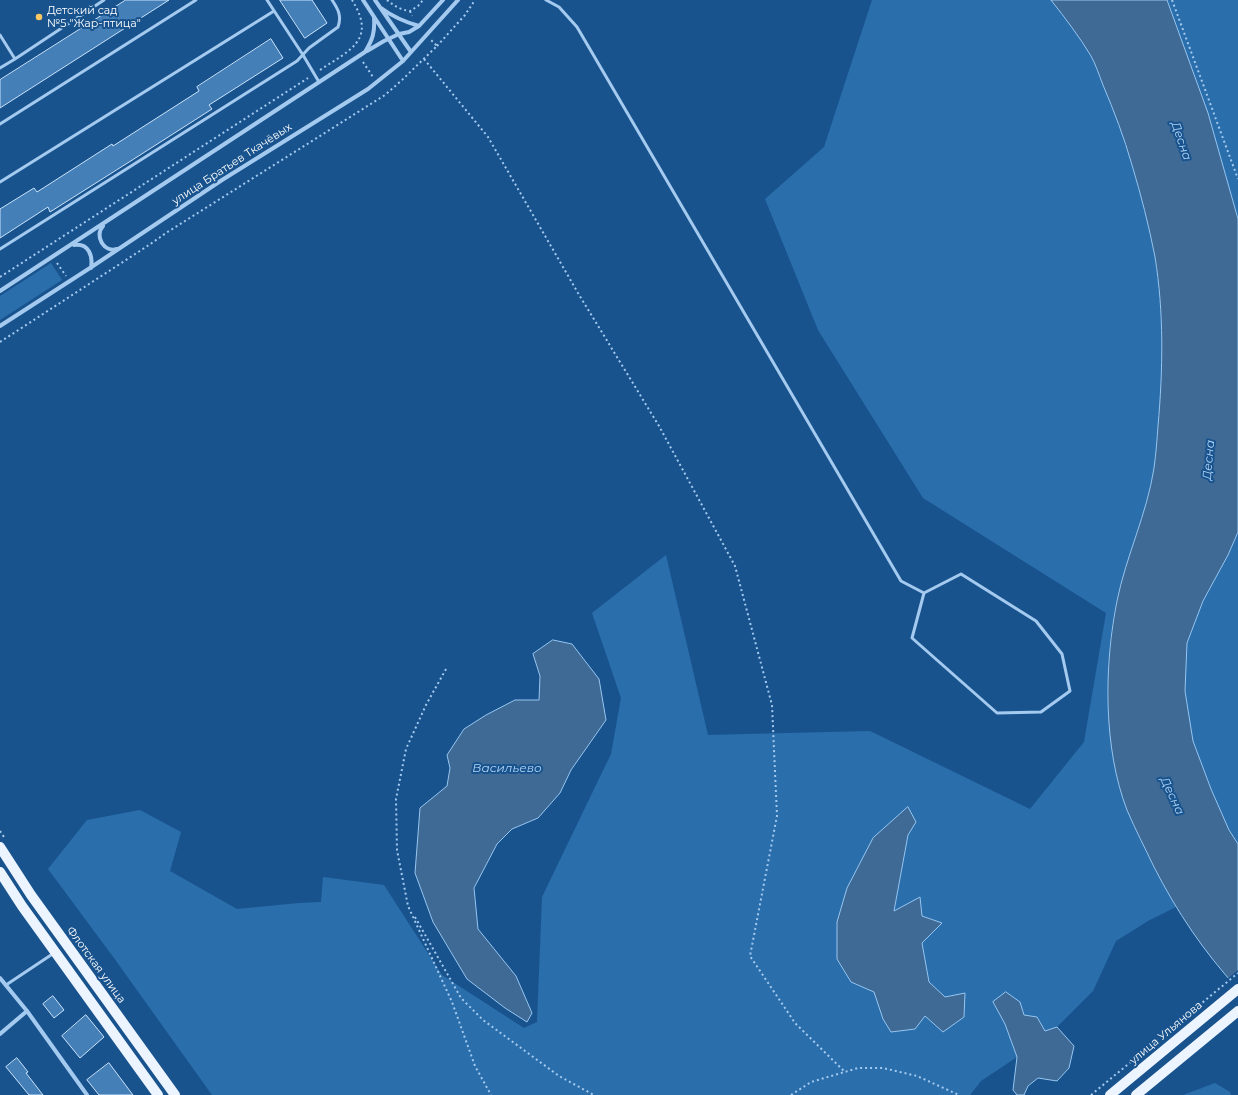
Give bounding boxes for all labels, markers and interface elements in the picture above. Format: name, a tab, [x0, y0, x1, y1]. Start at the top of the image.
place label: Детский сад №5 "Жар-птица"	[47, 4, 141, 30]
marker: Детский сад №5 "Жар-птица"	[34, 12, 44, 22]
street label: улица Братьев Ткачёвых	[170, 120, 294, 208]
water label: Десна	[1168, 120, 1194, 162]
water label: Десна	[1200, 439, 1218, 481]
water label: Васильево	[472, 761, 542, 775]
water label: Десна	[1157, 775, 1187, 817]
street label: Флотская улица	[64, 924, 128, 1006]
street label: улица Ульянова	[1127, 999, 1205, 1067]

